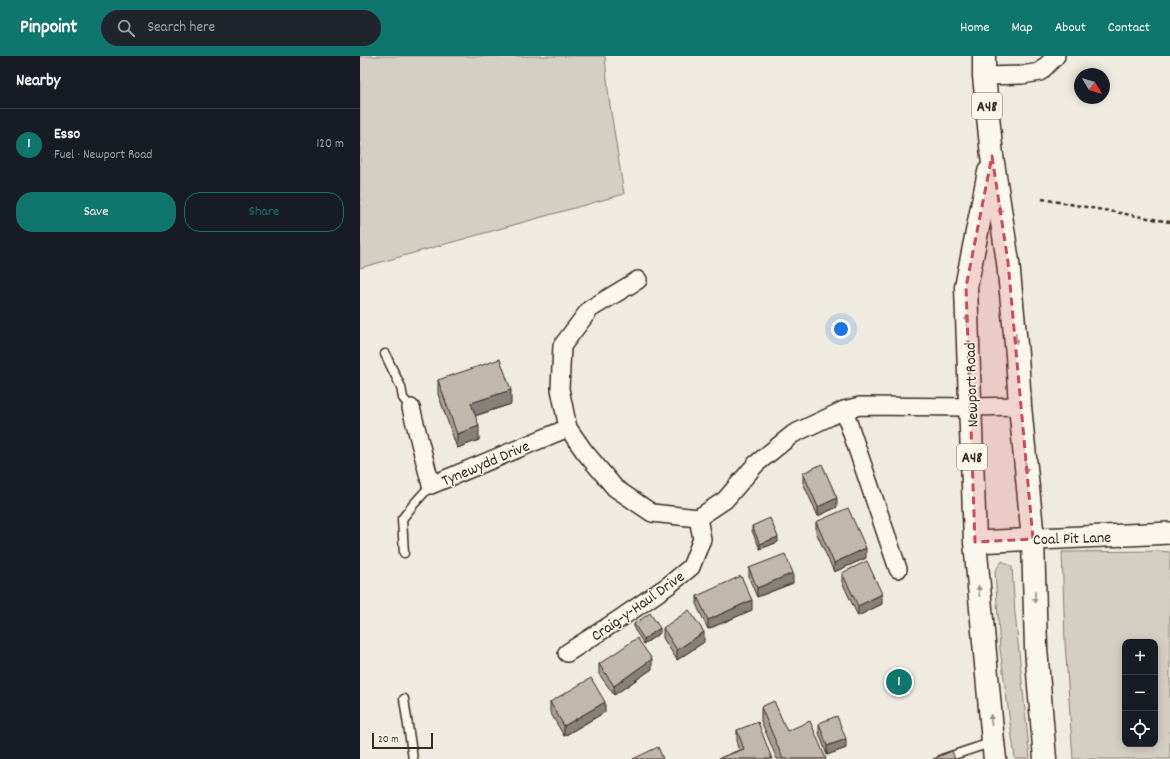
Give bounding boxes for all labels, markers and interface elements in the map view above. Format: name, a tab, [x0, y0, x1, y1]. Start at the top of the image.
search box	[101, 10, 381, 46]
text: Pinpoint	[20, 15, 77, 42]
icon: search	[115, 17, 137, 39]
text: Search here	[147, 17, 215, 39]
text: Home	[960, 18, 989, 38]
text: Map	[1011, 18, 1033, 38]
text: About	[1055, 18, 1086, 38]
text: Contact	[1108, 18, 1150, 38]
north arrow	[1074, 68, 1110, 104]
text: Nearby	[16, 70, 60, 94]
road number: A48	[972, 93, 1002, 119]
text: Esso	[54, 124, 80, 146]
text: 1	[28, 135, 30, 154]
text: 120 m	[316, 135, 344, 154]
text: Fuel · Newport Road	[54, 146, 152, 165]
button: Save	[16, 192, 176, 232]
button: Share	[184, 192, 344, 232]
one-way arrow	[997, 203, 1003, 215]
one-way arrow	[964, 315, 971, 327]
your location	[831, 319, 851, 339]
one-way arrow	[1012, 332, 1019, 344]
street label: Newport Road	[960, 342, 985, 428]
street label: Tynewydd Drive	[438, 435, 534, 493]
road number: A48	[957, 444, 987, 470]
one-way arrow	[1022, 461, 1029, 473]
street label: Coal Pit Lane	[1033, 527, 1112, 552]
street label: Craig-y-Haul Drive	[587, 566, 690, 648]
one-way arrow	[976, 585, 983, 597]
one-way arrow	[1031, 591, 1038, 603]
map controls	[1122, 639, 1158, 747]
button: +	[1122, 639, 1158, 675]
pin: 1	[886, 667, 912, 697]
button: −	[1122, 675, 1158, 711]
button: locate	[1122, 711, 1158, 747]
one-way arrow	[987, 714, 994, 726]
scale bar	[372, 731, 433, 750]
text: 20 m	[378, 732, 399, 748]

